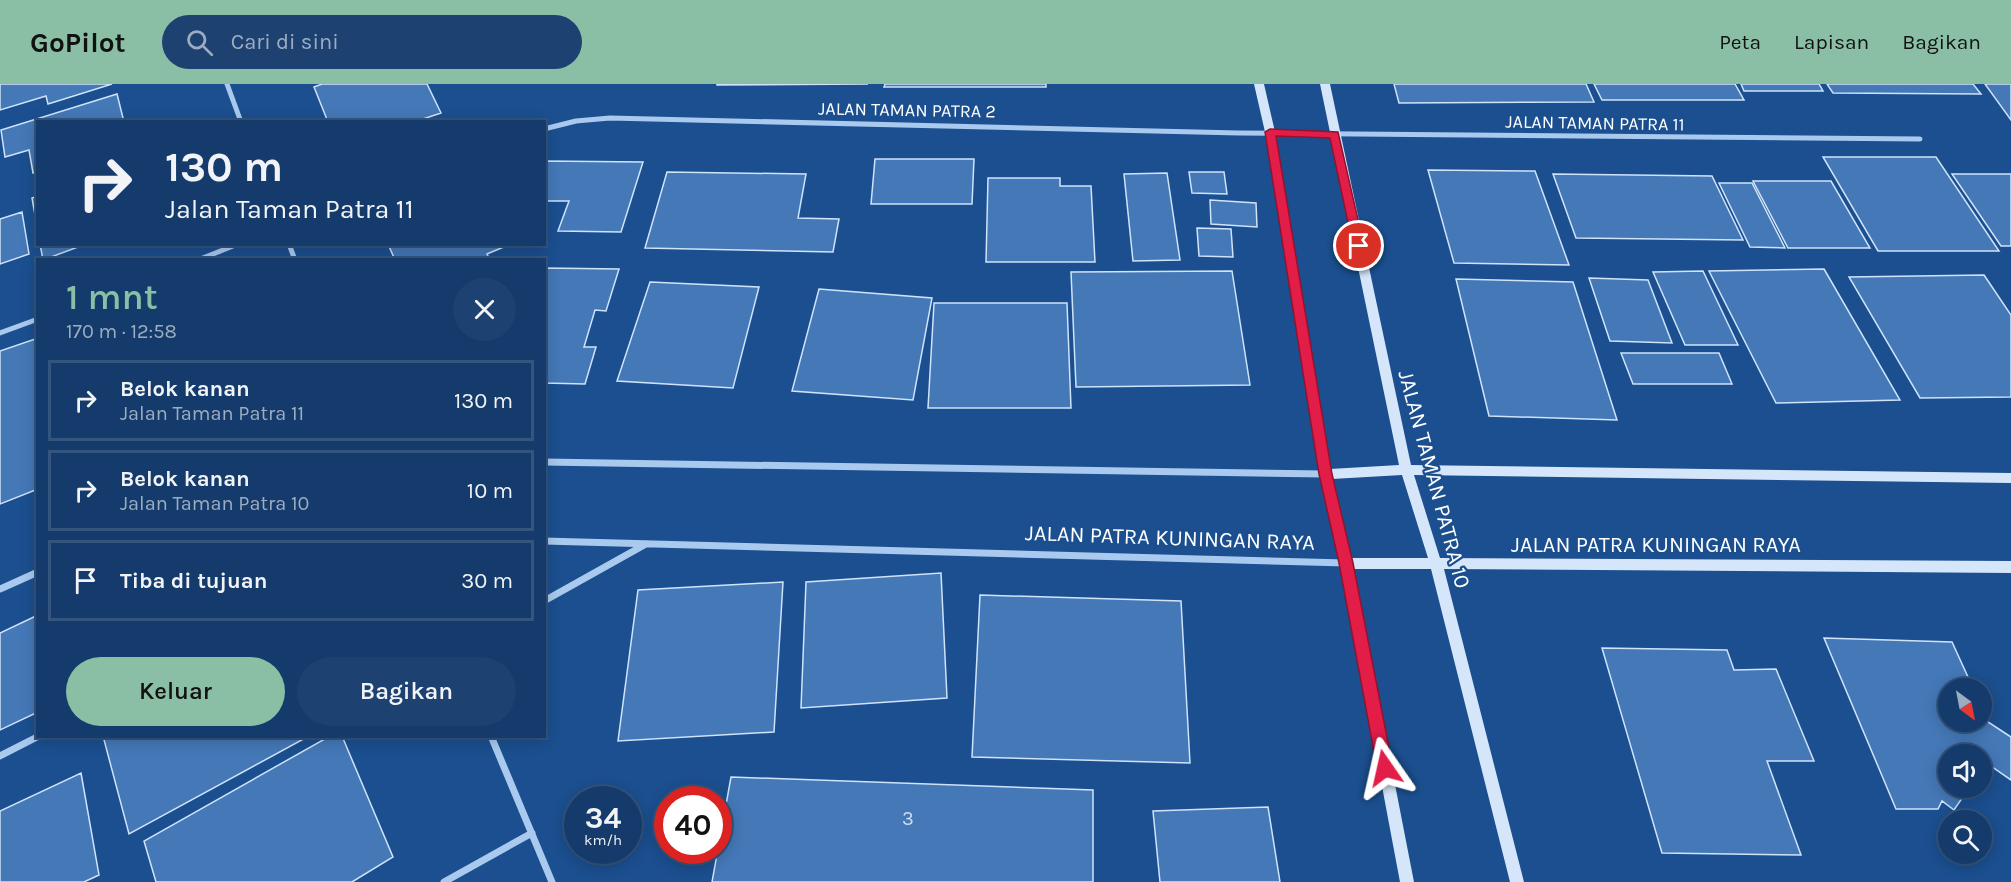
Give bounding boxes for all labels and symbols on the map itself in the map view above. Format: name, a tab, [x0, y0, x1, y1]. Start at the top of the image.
street label: JALAN TAMAN PATRA 2	[818, 97, 996, 123]
street label: JALAN TAMAN PATRA 11	[1505, 110, 1685, 136]
pin	[1333, 220, 1384, 271]
street label: JALAN TAMAN PATRA 10	[1392, 367, 1476, 591]
street label: JALAN PATRA KUNINGAN RAYA	[1025, 520, 1316, 556]
street label: JALAN PATRA KUNINGAN RAYA	[1511, 532, 1801, 558]
north arrow	[1938, 678, 1992, 732]
position arrow	[1353, 736, 1417, 800]
speed limit sign: 40	[654, 786, 732, 864]
house number: 3	[902, 807, 914, 830]

